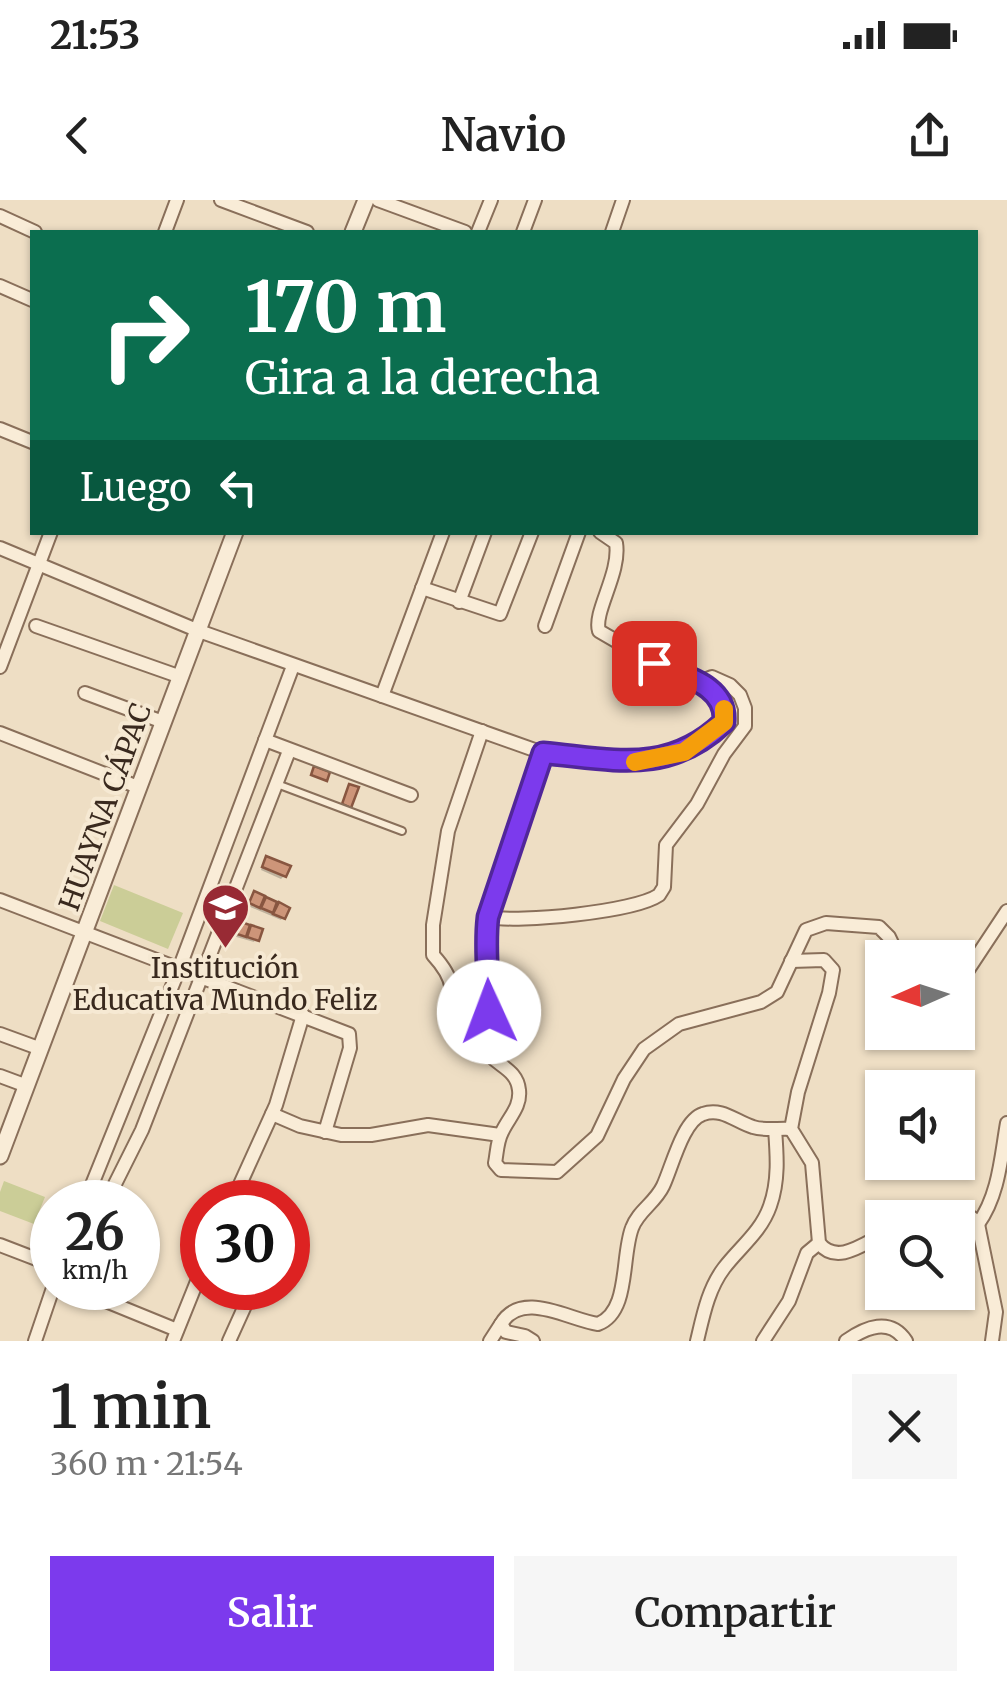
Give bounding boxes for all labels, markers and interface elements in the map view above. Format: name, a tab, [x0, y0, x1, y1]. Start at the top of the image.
text: 21:53	[50, 12, 140, 59]
text: Navio	[441, 107, 566, 163]
icon: back	[50, 108, 105, 163]
icon: share	[902, 108, 957, 163]
text: 170 m	[245, 263, 446, 351]
icon: right	[80, 270, 210, 400]
text: Gira a la derecha	[245, 350, 600, 406]
icon: left	[211, 460, 266, 515]
text: Luego	[80, 464, 191, 511]
pin	[612, 621, 697, 706]
icon: arrive	[627, 636, 682, 691]
street label: HUAYNA CÁPAC	[51, 699, 159, 915]
school or university icon: Institución Educativa Mundo Feliz	[199, 882, 251, 950]
north arrow	[865, 940, 975, 1050]
map controls	[865, 940, 975, 1310]
place label: Institución Educativa Mundo Feliz	[73, 950, 377, 1018]
position arrow	[437, 960, 541, 1064]
button: sound	[865, 1070, 975, 1180]
speed limit sign: 30	[180, 1180, 310, 1310]
button: search	[865, 1200, 975, 1310]
text: 26	[65, 1201, 125, 1264]
text: km/h	[62, 1254, 128, 1286]
text: 1 min	[50, 1369, 211, 1444]
button: close	[852, 1374, 957, 1479]
text: 360 m · 21:54	[50, 1444, 243, 1484]
button: Salir	[50, 1556, 494, 1671]
button: Compartir	[514, 1556, 957, 1671]

